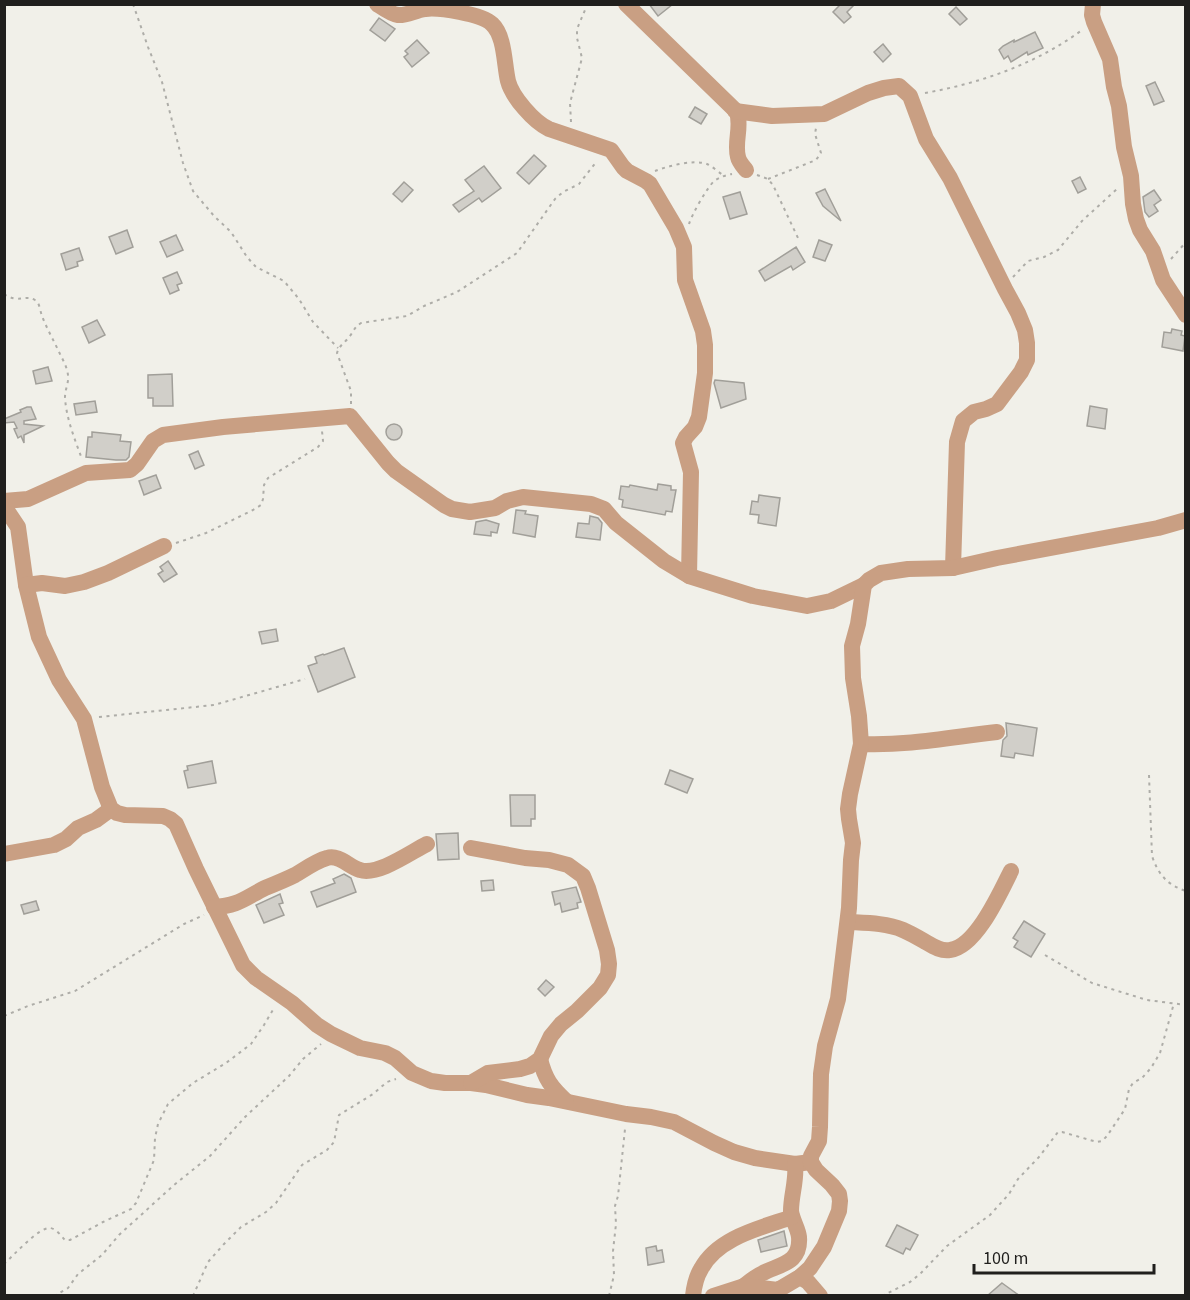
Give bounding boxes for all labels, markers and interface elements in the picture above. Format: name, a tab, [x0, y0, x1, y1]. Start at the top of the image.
scale bar	[974, 1237, 1154, 1275]
text: 100 m	[983, 1246, 1028, 1271]

